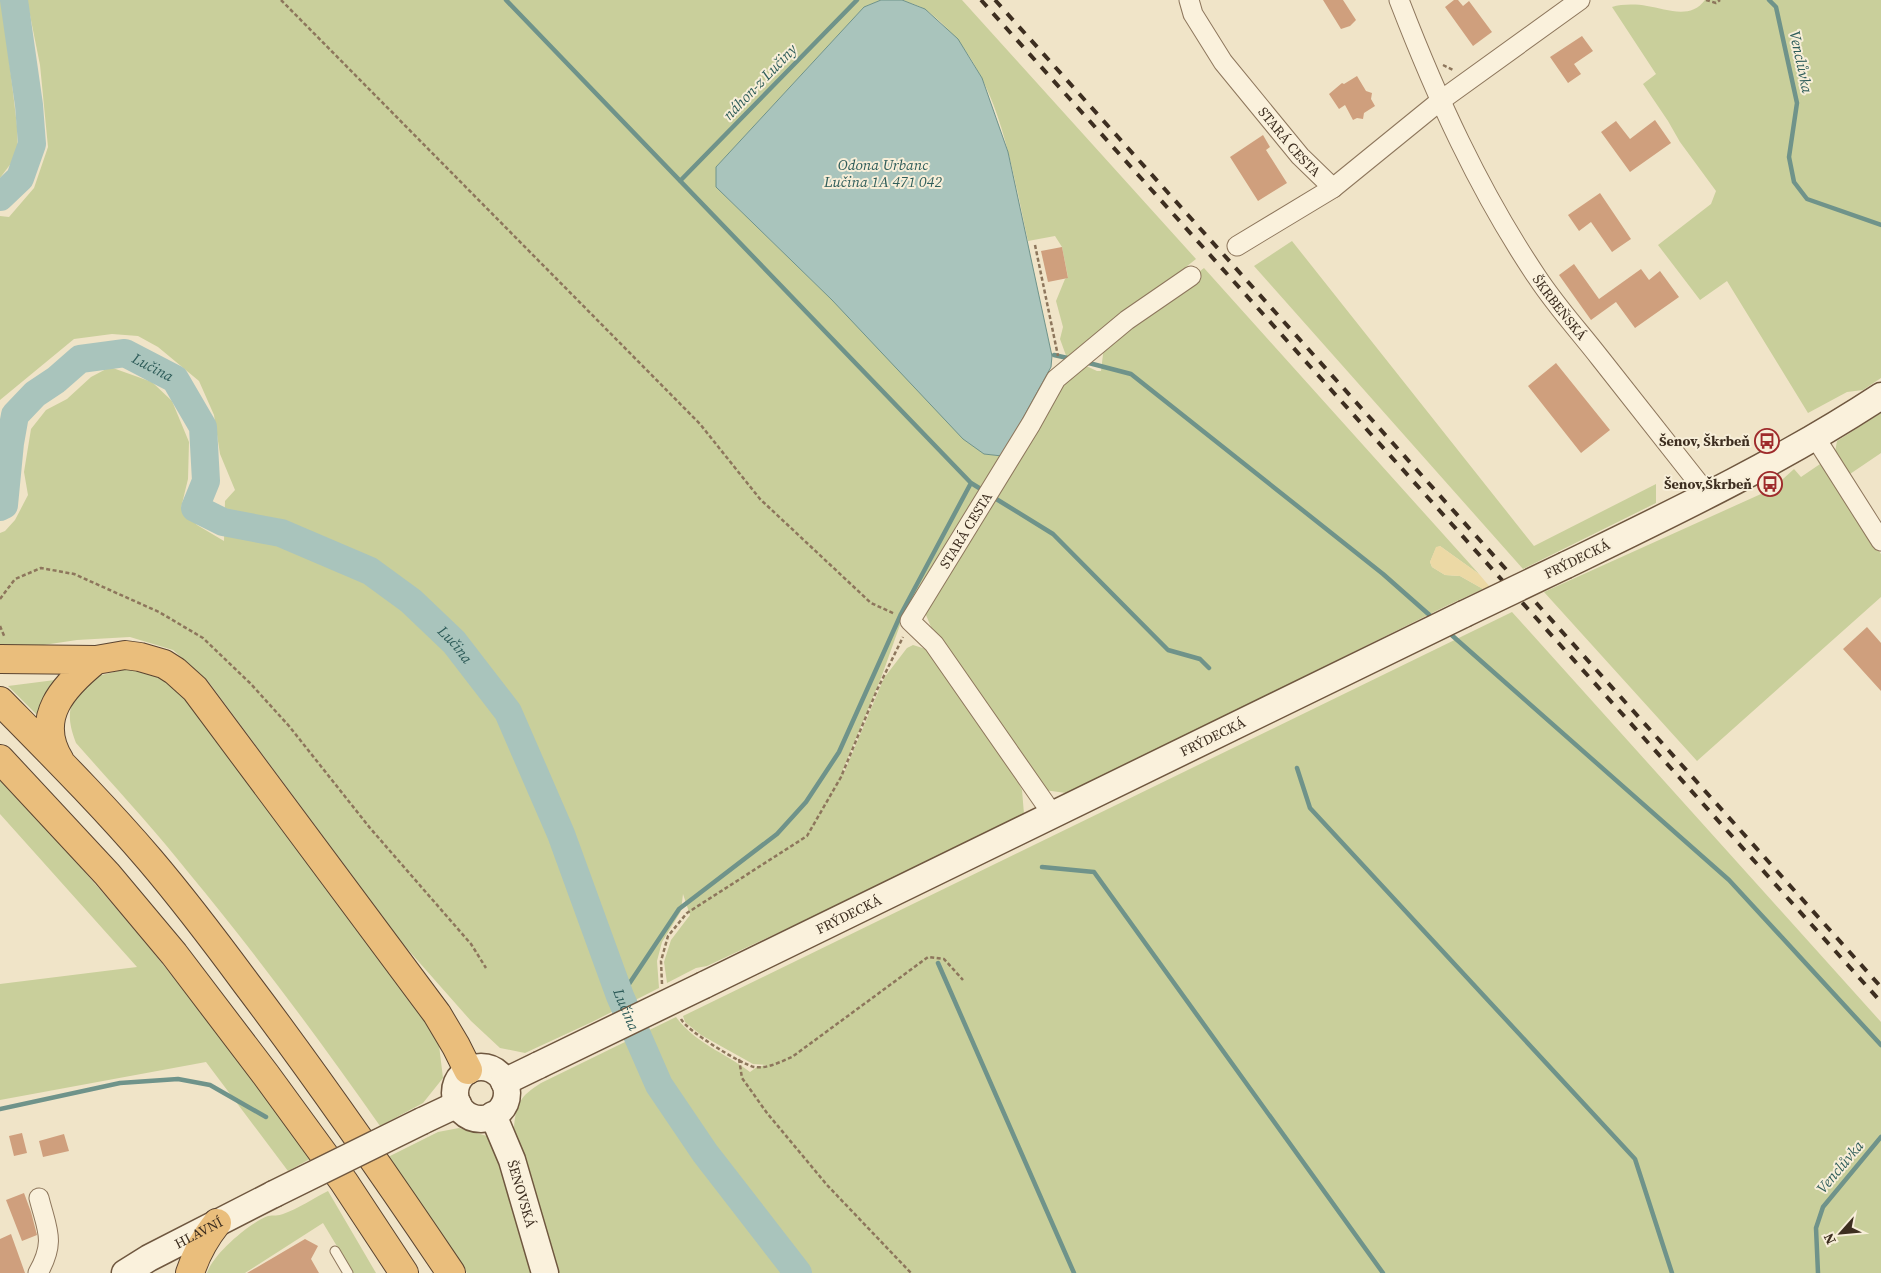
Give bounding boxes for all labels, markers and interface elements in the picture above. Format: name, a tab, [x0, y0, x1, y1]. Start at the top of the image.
water label: Venclůvka	[1785, 29, 1818, 95]
water label: náhon-z Lučiny	[718, 38, 802, 124]
street label: STARÁ CESTA	[1254, 102, 1326, 182]
water label: Odona Urbanc Lučina 1A 471 042	[823, 154, 942, 192]
street label: ŠKRBEŇSKÁ	[1528, 270, 1592, 345]
water label: Lučina	[128, 347, 177, 387]
bus stop icon: Šenov, Škrbeň	[1754, 428, 1780, 454]
place label: Šenov, Škrbeň	[1659, 431, 1750, 451]
bus stop icon: Šenov,Škrbeň	[1757, 471, 1783, 497]
place label: Šenov,Škrbeň	[1664, 474, 1752, 494]
street label: STARÁ CESTA	[935, 488, 997, 572]
street label: FRÝDECKÁ	[1541, 534, 1614, 584]
water label: Lučina	[432, 620, 478, 668]
street label: FRÝDECKÁ	[1176, 712, 1249, 761]
street label: FRÝDECKÁ	[812, 890, 886, 939]
water label: Lučina	[608, 985, 645, 1034]
water label: Venclůvka	[1811, 1136, 1868, 1198]
street label: ŠENOVSKÁ	[502, 1157, 541, 1231]
north arrow	[1816, 1208, 1866, 1258]
street label: HLAVNÍ	[171, 1212, 226, 1253]
text: N	[1818, 1230, 1841, 1248]

